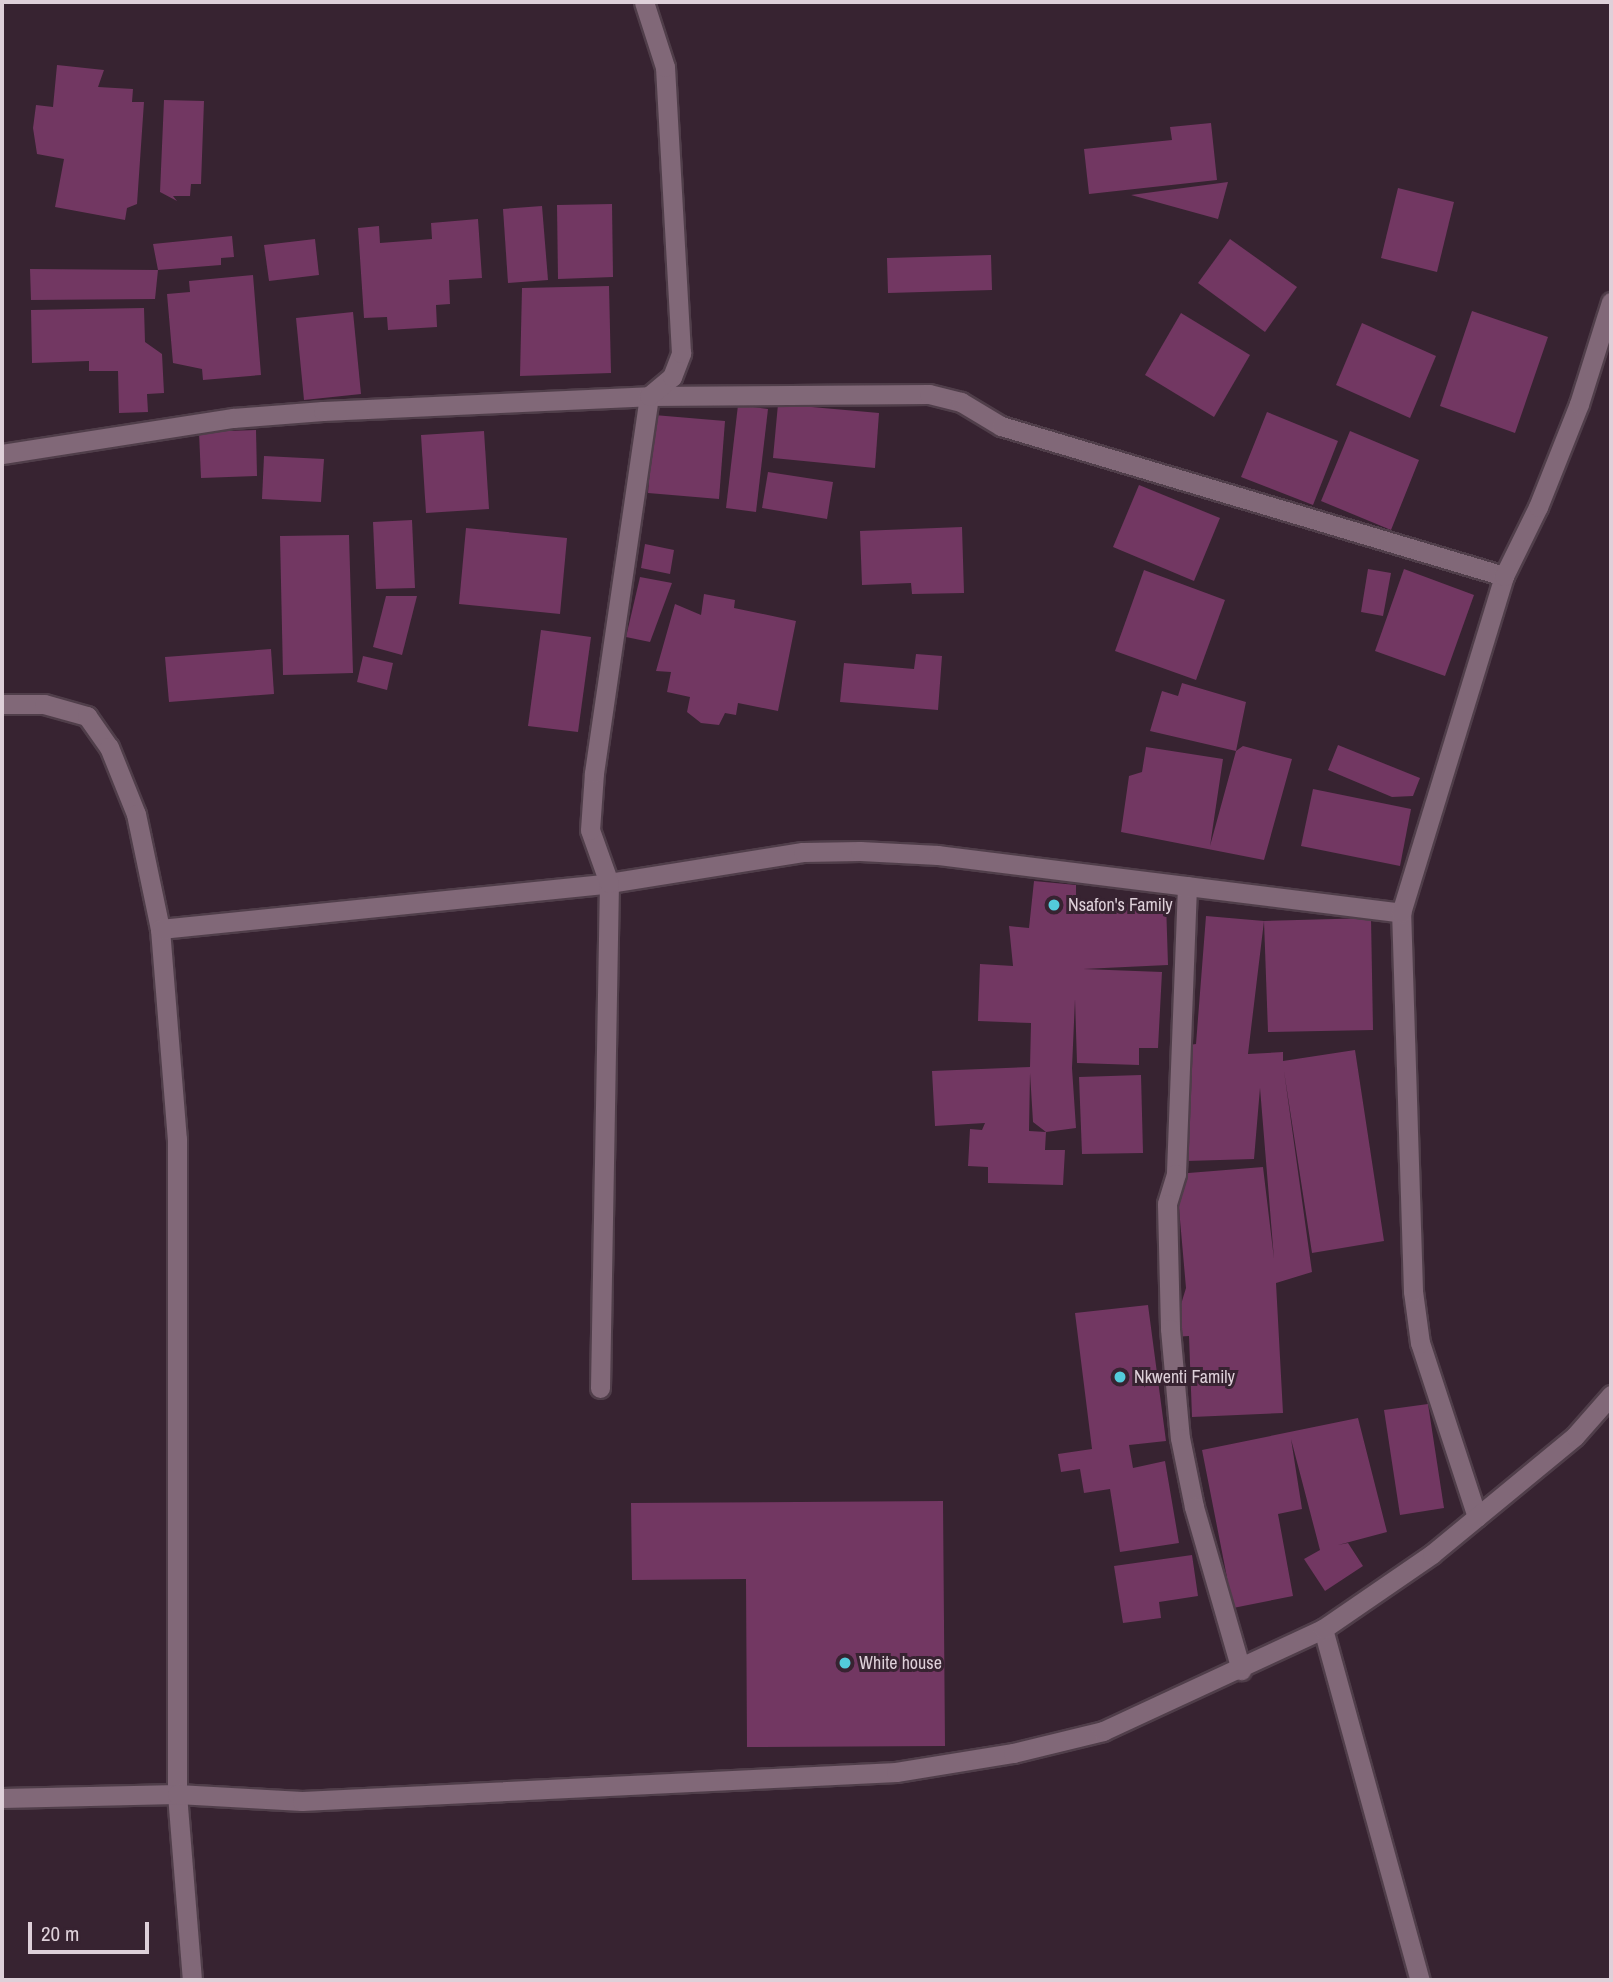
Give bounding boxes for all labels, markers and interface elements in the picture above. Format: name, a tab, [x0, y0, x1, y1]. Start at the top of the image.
place label: Nsafon's Family	[1068, 894, 1173, 916]
marker: Nsafon's Family	[1046, 897, 1062, 913]
place label: Nkwenti Family	[1134, 1366, 1235, 1388]
marker: Nkwenti Family	[1112, 1369, 1128, 1385]
place label: White house	[859, 1652, 942, 1674]
marker: White house	[837, 1655, 853, 1671]
scale bar	[32, 1909, 152, 1953]
text: 20 m	[41, 1919, 79, 1948]

